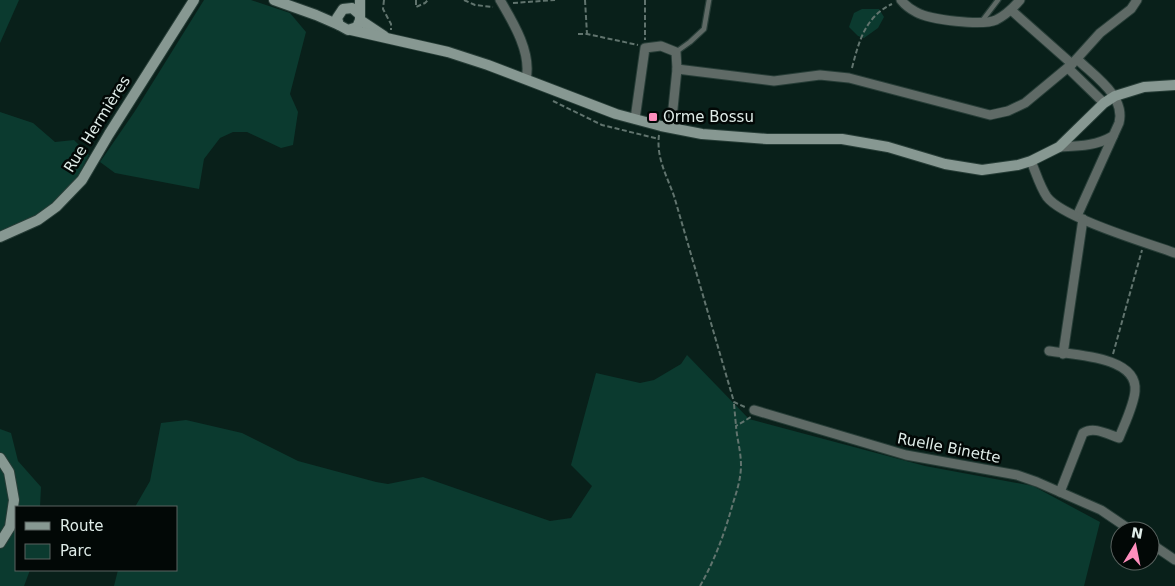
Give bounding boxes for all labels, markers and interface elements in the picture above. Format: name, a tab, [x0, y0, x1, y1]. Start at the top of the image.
street label: Rue Hermières	[60, 72, 134, 176]
place label: Orme Bossu	[663, 108, 754, 126]
marker: Orme Bossu	[647, 111, 659, 123]
street label: Ruelle Binette	[896, 429, 1002, 467]
legend	[15, 506, 178, 571]
text: Route	[60, 517, 104, 535]
north arrow	[1110, 521, 1160, 571]
text: N	[1130, 524, 1144, 542]
text: Parc	[60, 542, 92, 560]

